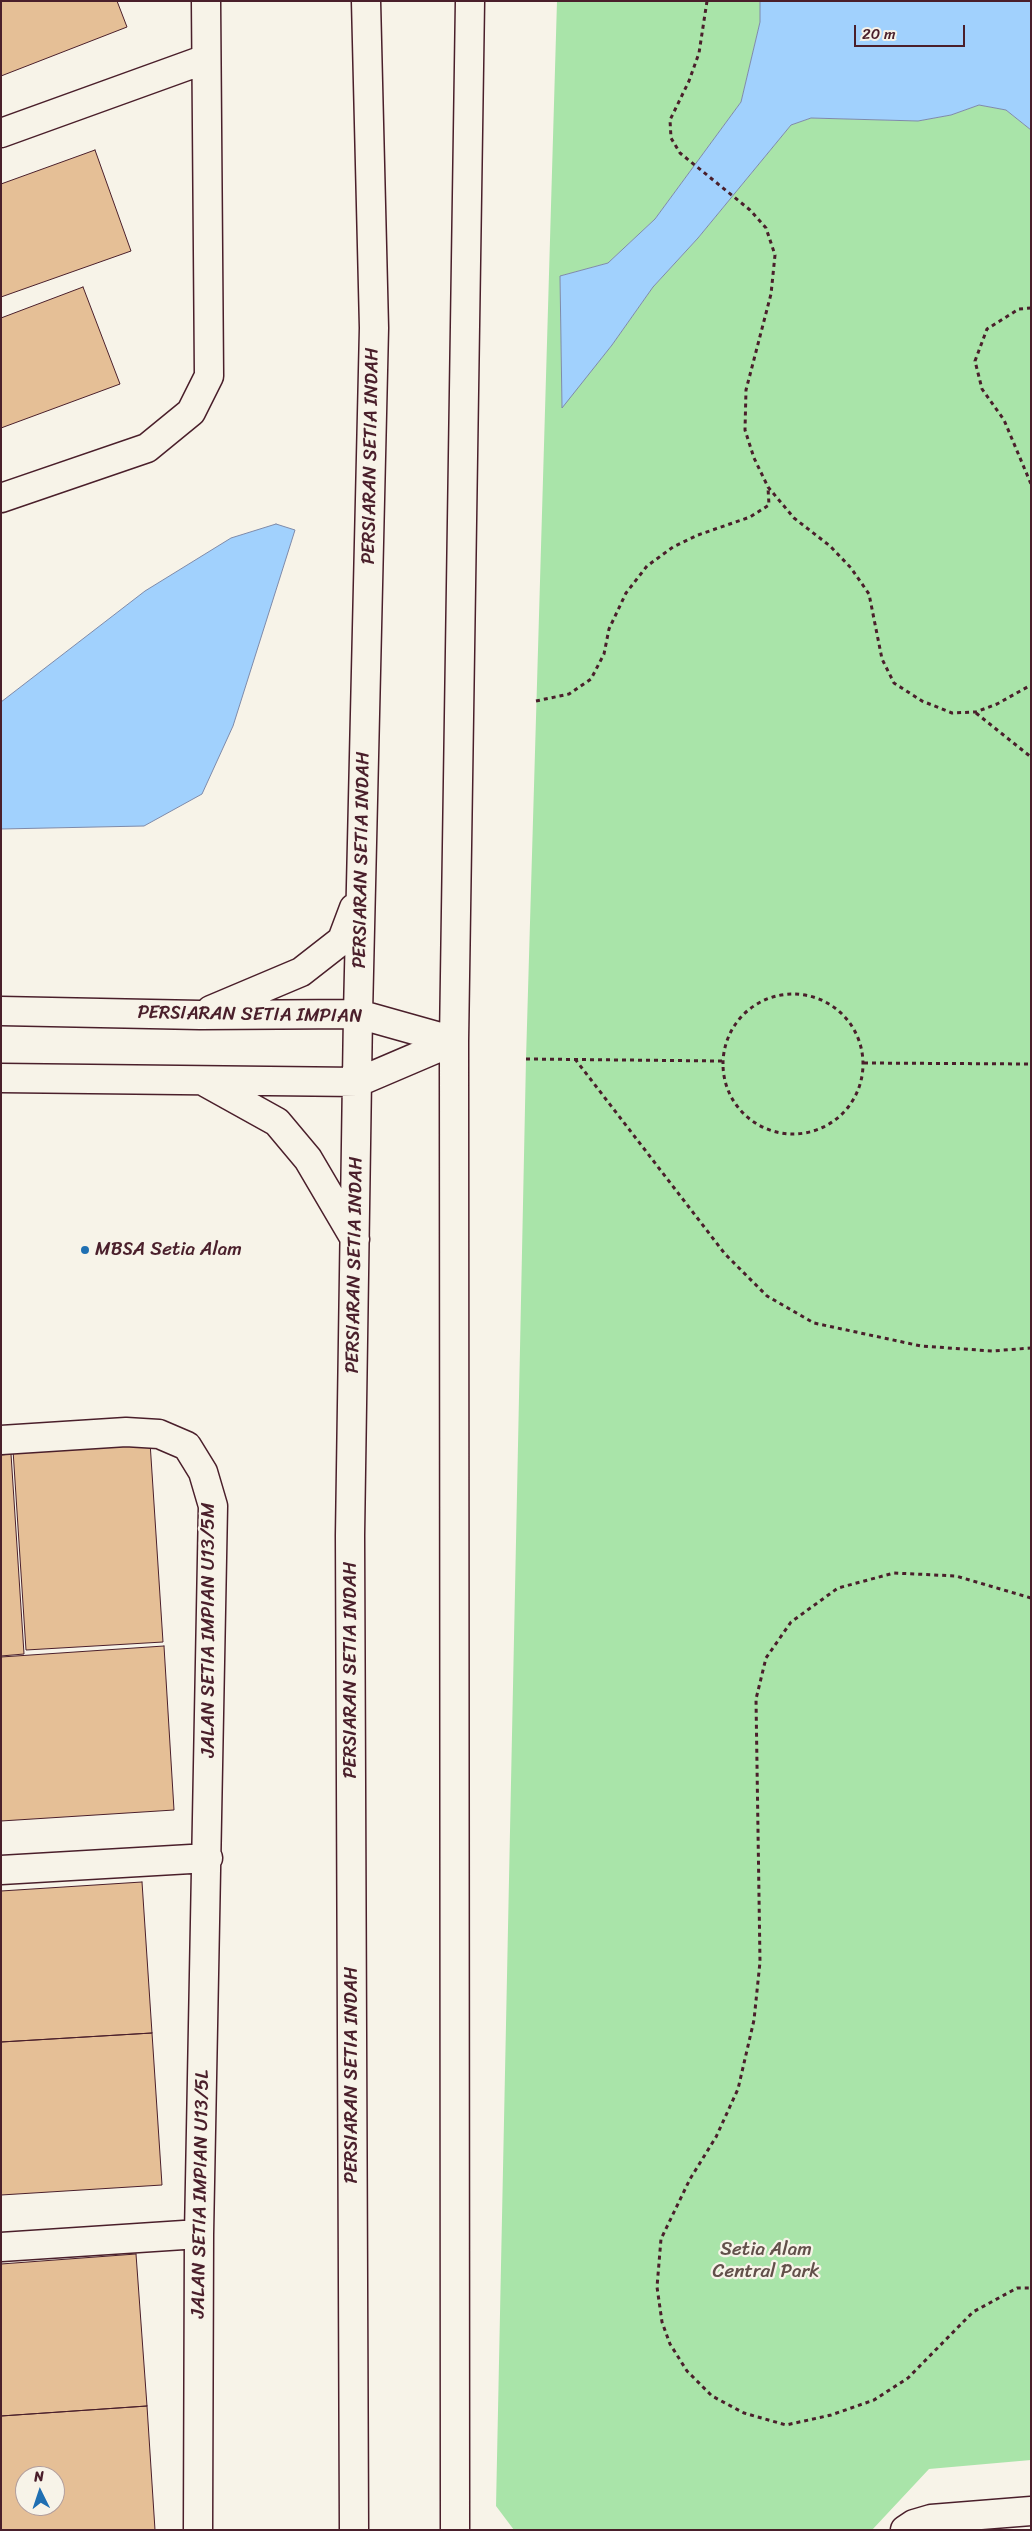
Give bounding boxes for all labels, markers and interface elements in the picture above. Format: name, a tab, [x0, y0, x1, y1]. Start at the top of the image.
scale bar	[857, 15, 968, 47]
text: 20 m	[862, 21, 896, 47]
street label: PERSIARAN SETIA INDAH	[358, 347, 384, 565]
street label: PERSIARAN SETIA INDAH	[349, 751, 375, 969]
street label: PERSIARAN SETIA IMPIAN	[137, 1002, 363, 1028]
street label: PERSIARAN SETIA INDAH	[342, 1156, 368, 1374]
place label: MBSA Setia Alam	[95, 1239, 242, 1261]
marker: MBSA Setia Alam	[79, 1244, 91, 1256]
street label: JALAN SETIA IMPIAN U13/5M	[198, 1503, 220, 1757]
street label: PERSIARAN SETIA INDAH	[340, 1562, 362, 1778]
street label: PERSIARAN SETIA INDAH	[341, 1967, 363, 2183]
street label: JALAN SETIA IMPIAN U13/5L	[187, 2070, 215, 2318]
park label: Setia Alam Central Park	[713, 2239, 819, 2283]
text: N	[33, 2464, 45, 2489]
north arrow	[15, 2466, 65, 2516]

